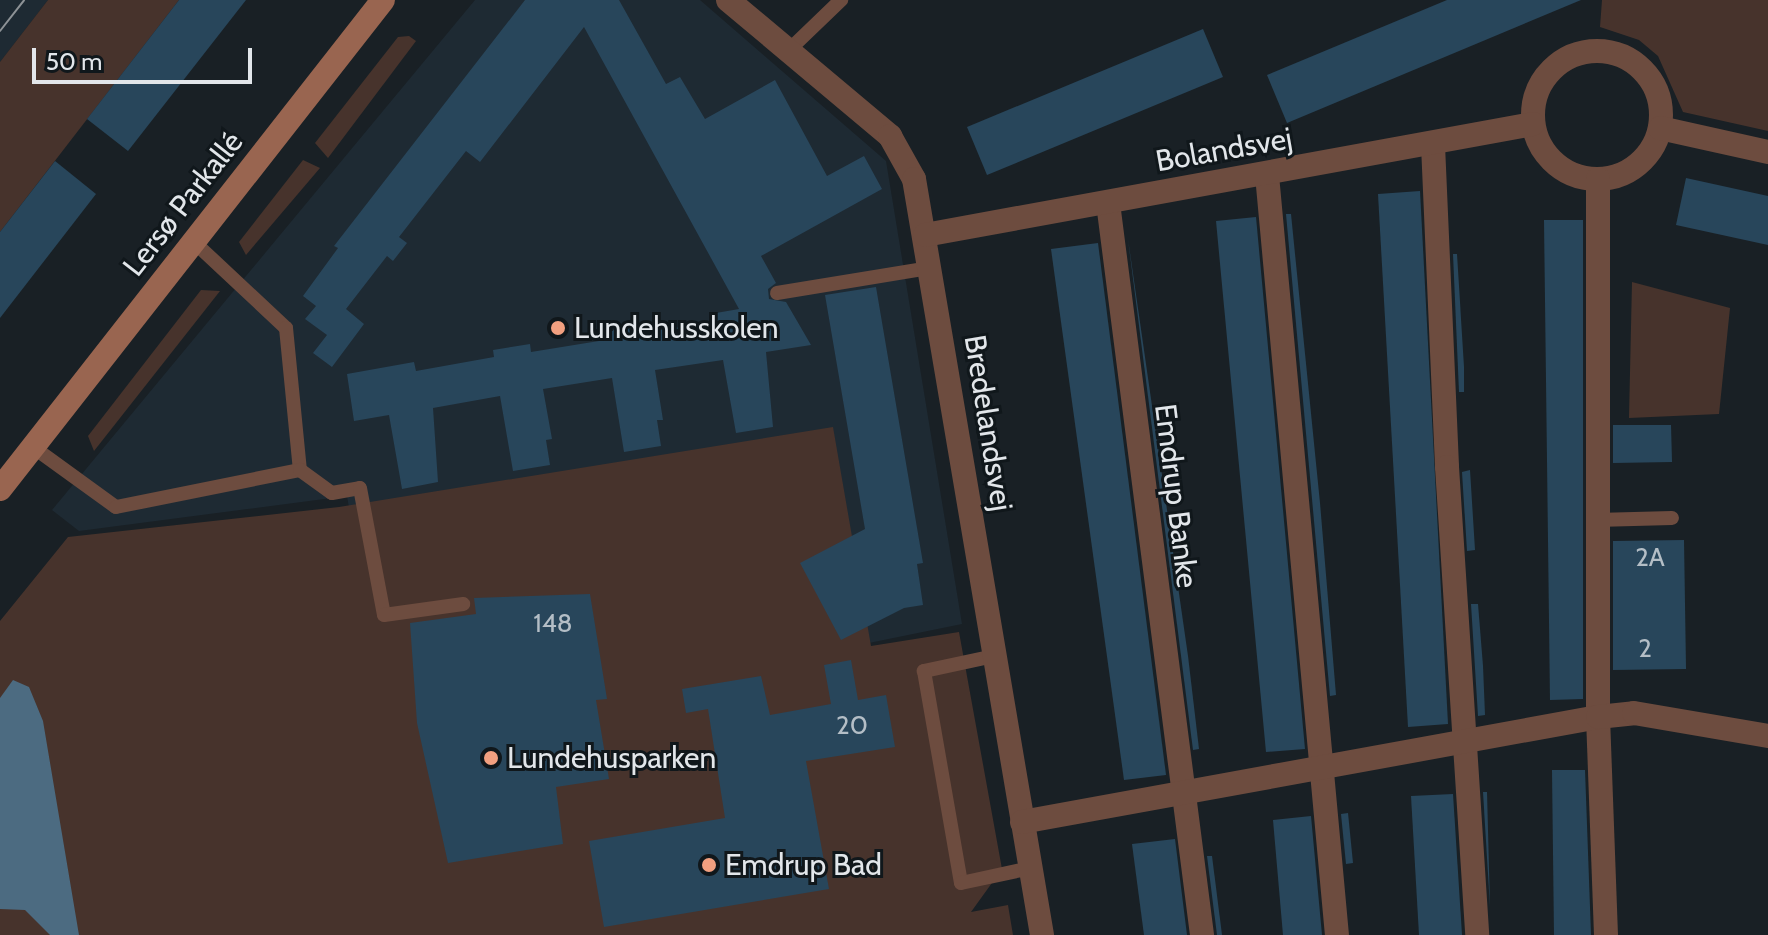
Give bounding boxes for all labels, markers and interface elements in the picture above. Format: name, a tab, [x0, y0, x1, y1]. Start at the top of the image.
scale bar	[36, 32, 256, 82]
text: 50 m	[46, 47, 102, 76]
street label: Bolandsvej	[1153, 120, 1295, 180]
street label: Lersø Parkallé	[116, 125, 250, 283]
place label: Lundehusskolen	[574, 310, 778, 346]
marker: Lundehusskolen	[549, 319, 567, 337]
street label: Bredelandsvej	[956, 332, 1020, 514]
street label: Emdrup Banke	[1147, 402, 1205, 590]
house number: 2A	[1635, 542, 1665, 574]
house number: 148	[533, 608, 573, 640]
house number: 2	[1638, 633, 1652, 665]
house number: 20	[836, 710, 868, 742]
place label: Lundehusparken	[507, 740, 716, 776]
marker: Lundehusparken	[482, 749, 500, 767]
place label: Emdrup Bad	[725, 847, 882, 883]
marker: Emdrup Bad	[700, 856, 718, 874]

